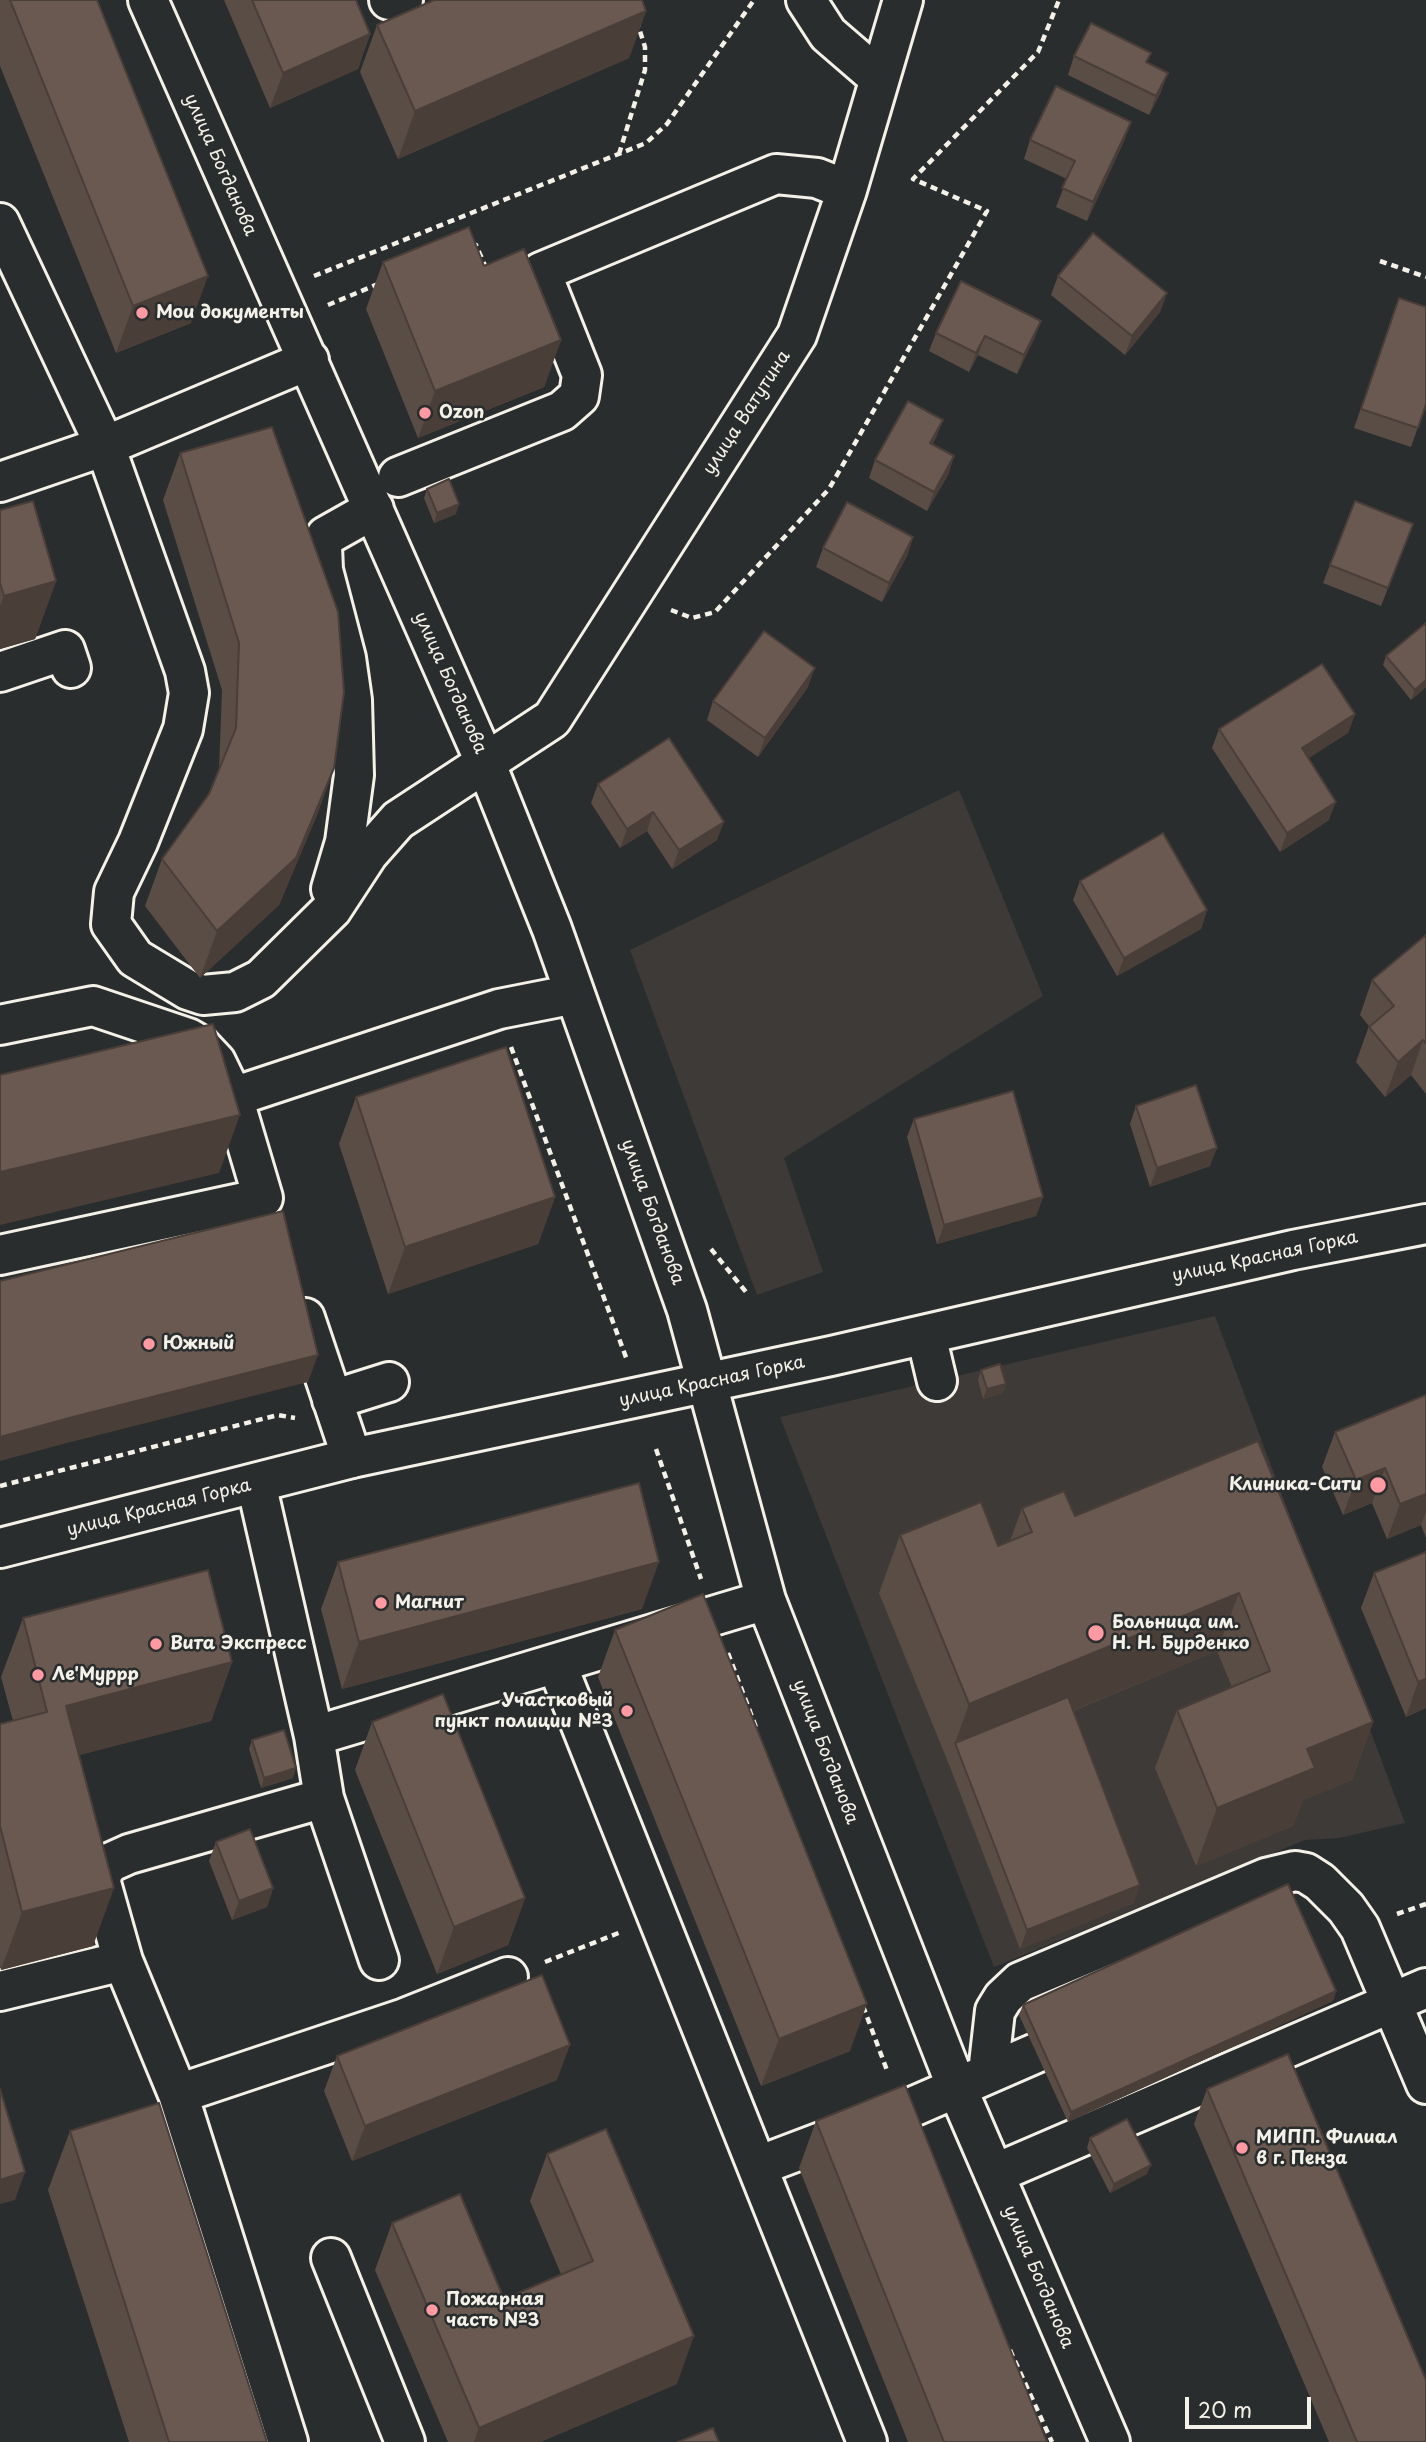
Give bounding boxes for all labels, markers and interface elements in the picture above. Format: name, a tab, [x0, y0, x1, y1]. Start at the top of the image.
street label: улица Богданова	[179, 91, 261, 239]
place label: Мои документы	[156, 302, 304, 324]
marker: Мои документы	[134, 305, 150, 321]
street label: улица Ватутина	[699, 347, 795, 479]
place label: Ozon	[439, 402, 484, 424]
marker: Ozon	[417, 405, 433, 421]
street label: улица Богданова	[409, 609, 491, 757]
street label: улица Богданова	[616, 1136, 688, 1288]
street label: улица Красная Горка	[1170, 1227, 1360, 1287]
place label: Южный	[163, 1333, 235, 1355]
marker: Южный	[141, 1336, 157, 1352]
street label: улица Красная Горка	[617, 1352, 807, 1412]
place label: Клиника-Сити	[1229, 1474, 1362, 1496]
street label: улица Красная Горка	[65, 1475, 253, 1541]
marker: Клиника-Сити	[1368, 1475, 1388, 1495]
place label: Магнит	[395, 1592, 463, 1614]
marker: Магнит	[373, 1595, 389, 1611]
place label: Больница им. Н. Н. Бурденко	[1112, 1612, 1249, 1654]
marker: Больница им. Н. Н. Бурденко	[1086, 1623, 1106, 1643]
place label: Вита Экспресс	[170, 1633, 307, 1655]
marker: Вита Экспресс	[148, 1636, 164, 1652]
place label: Ле'Муррр	[52, 1664, 139, 1686]
marker: Ле'Муррр	[30, 1667, 46, 1683]
street label: улица Богданова	[787, 1677, 863, 1827]
place label: Участковый пункт полиции №3	[435, 1690, 613, 1732]
marker: Участковый пункт полиции №3	[619, 1703, 635, 1719]
place label: МИПП. Филиал в г. Пенза	[1256, 2127, 1397, 2170]
marker: МИПП. Филиал в г. Пенза	[1234, 2140, 1250, 2156]
street label: улица Богданова	[998, 2202, 1078, 2352]
place label: Пожарная часть №3	[446, 2289, 544, 2332]
marker: Пожарная часть №3	[424, 2302, 440, 2318]
scale bar	[1188, 2382, 1314, 2426]
text: 20 m	[1198, 2393, 1252, 2425]

